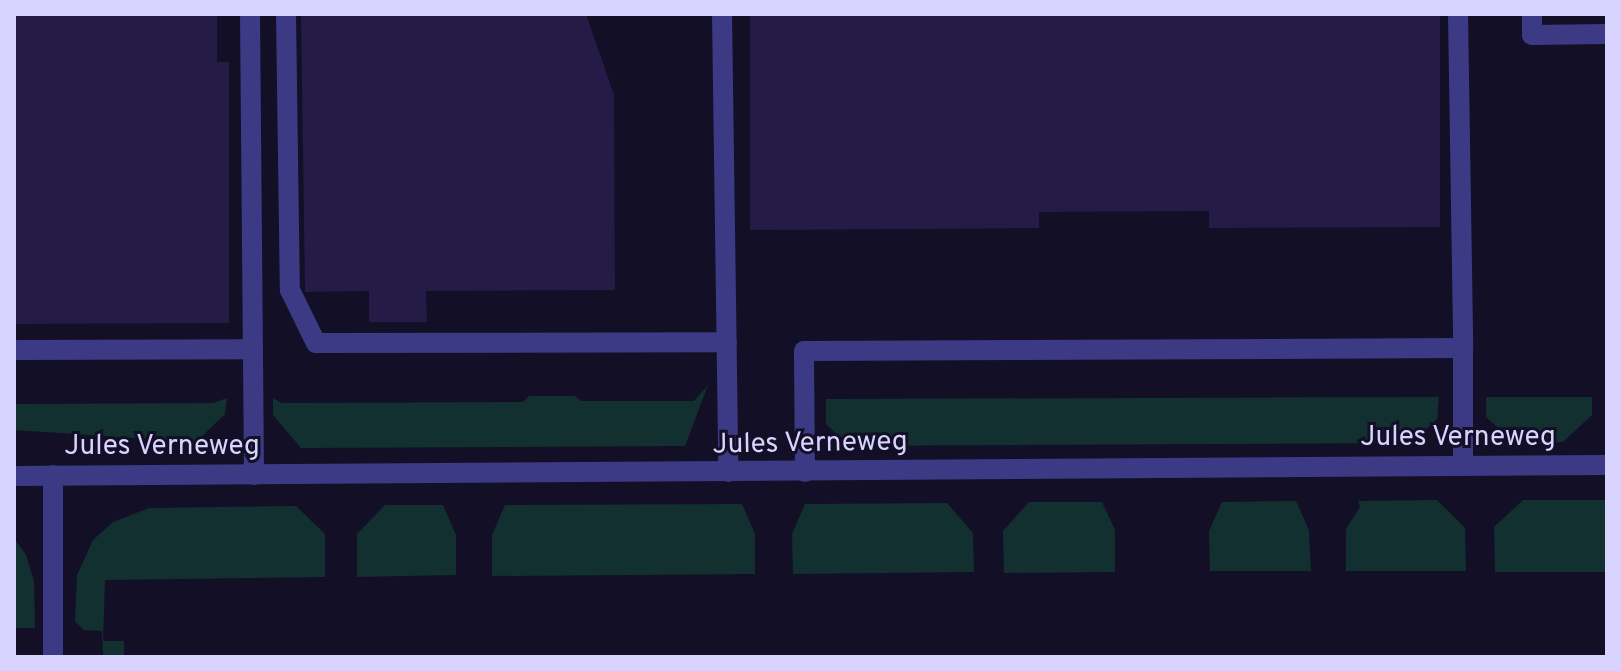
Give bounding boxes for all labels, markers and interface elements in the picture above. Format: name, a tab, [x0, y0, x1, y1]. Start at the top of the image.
street label: Jules Verneweg	[1360, 421, 1556, 455]
street label: Jules Verneweg	[711, 425, 909, 463]
street label: Jules Verneweg	[64, 430, 260, 464]

